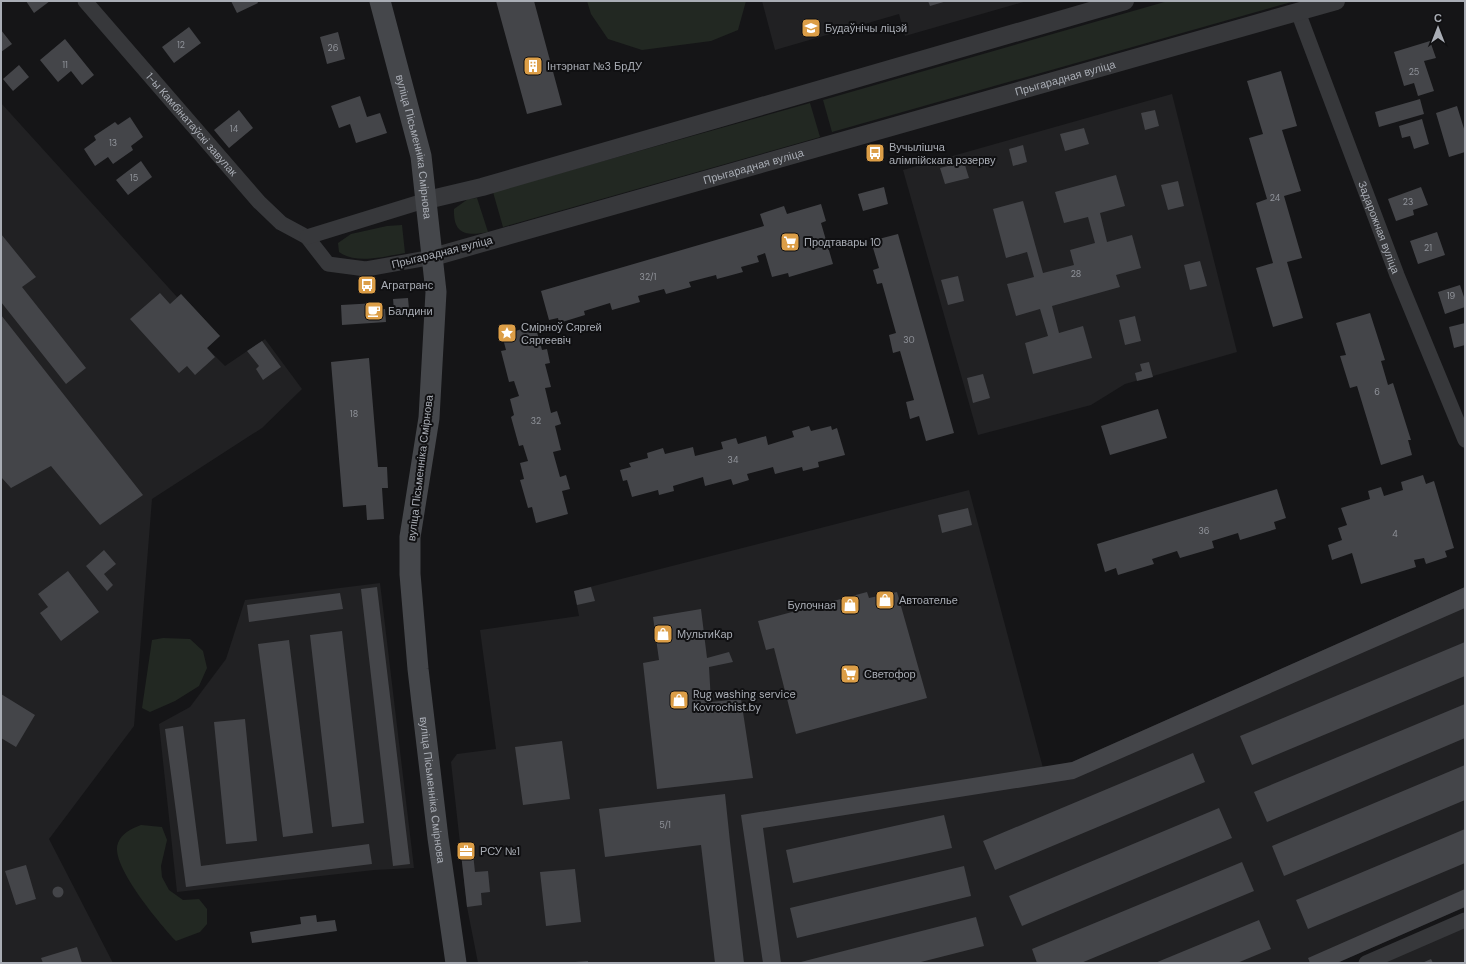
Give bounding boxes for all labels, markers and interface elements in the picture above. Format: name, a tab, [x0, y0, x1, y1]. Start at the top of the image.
north arrow	[1418, 8, 1458, 48]
text: С	[1434, 11, 1442, 25]
school or university icon: Будаўнічы ліцэй	[800, 17, 822, 39]
place label: Будаўнічы ліцэй	[825, 21, 907, 35]
house number: 12	[177, 39, 185, 51]
house number: 26	[328, 42, 339, 54]
building icon: Інтэрнат №3 БрДУ	[522, 55, 544, 77]
street label: Прыгарадная вуліца	[1013, 57, 1118, 99]
house number: 11	[62, 59, 68, 71]
place label: Інтэрнат №3 БрДУ	[547, 59, 643, 73]
house number: 25	[1409, 66, 1419, 78]
street label: 1-ы Камбінатаўскі завулак	[143, 70, 241, 179]
street label: вуліца Пісьменніка Смірнова	[393, 73, 435, 221]
house number: 14	[230, 123, 239, 135]
house number: 13	[109, 137, 117, 149]
place label: Вучылішча алімпійскага рэзерву	[889, 140, 996, 167]
bus stop icon: Вучылішча алімпійскага рэзерву	[864, 142, 886, 164]
street label: Прыгарадная вуліца	[702, 145, 806, 187]
house number: 15	[130, 172, 138, 184]
street label: Задарожная вуліца	[1355, 179, 1403, 276]
house number: 24	[1270, 192, 1281, 204]
house number: 23	[1403, 196, 1413, 208]
supermarket icon: Продтавары 10	[779, 231, 801, 253]
street label: Прыгарадная вуліца	[390, 232, 495, 271]
place label: Продтавары 10	[804, 235, 881, 249]
house number: 21	[1424, 242, 1432, 254]
house number: 28	[1071, 268, 1081, 280]
house number: 32/1	[640, 271, 657, 283]
bus stop icon: Агратранс	[356, 274, 378, 296]
place label: Агратранс	[381, 278, 434, 292]
house number: 19	[1447, 290, 1456, 302]
cafe icon: Балдини	[363, 300, 385, 322]
place label: Балдини	[388, 304, 433, 318]
place label: Смірноў Сяргей Сяргеевіч	[521, 320, 602, 347]
place icon: Смірноў Сяргей Сяргеевіч	[496, 322, 518, 344]
house number: 30	[903, 334, 915, 346]
house number: 6	[1374, 386, 1380, 398]
street label: вуліца Пісьменніка Смірнова	[404, 393, 436, 542]
house number: 18	[350, 408, 358, 420]
house number: 32	[531, 415, 541, 427]
house number: 34	[728, 454, 739, 466]
house number: 36	[1199, 525, 1210, 537]
house number: 4	[1392, 528, 1398, 540]
shop icon: Автоателье	[874, 589, 896, 611]
place label: Автоателье	[899, 593, 958, 607]
shop icon: Булочная	[839, 594, 861, 616]
place label: Булочная	[787, 598, 836, 612]
shop icon: МультиКар	[652, 623, 674, 645]
place label: МультиКар	[677, 627, 733, 641]
supermarket icon: Светофор	[839, 663, 861, 685]
place label: Светофор	[864, 667, 916, 681]
place label: Rug washing service Kovrochist.by	[693, 687, 796, 714]
shop icon: Rug washing service Kovrochist.by	[668, 689, 690, 711]
street label: вуліца Пісьменніка Смірнова	[417, 716, 449, 865]
house number: 5/1	[659, 819, 671, 831]
office icon: РСУ №1	[455, 840, 477, 862]
place label: РСУ №1	[480, 844, 520, 858]

